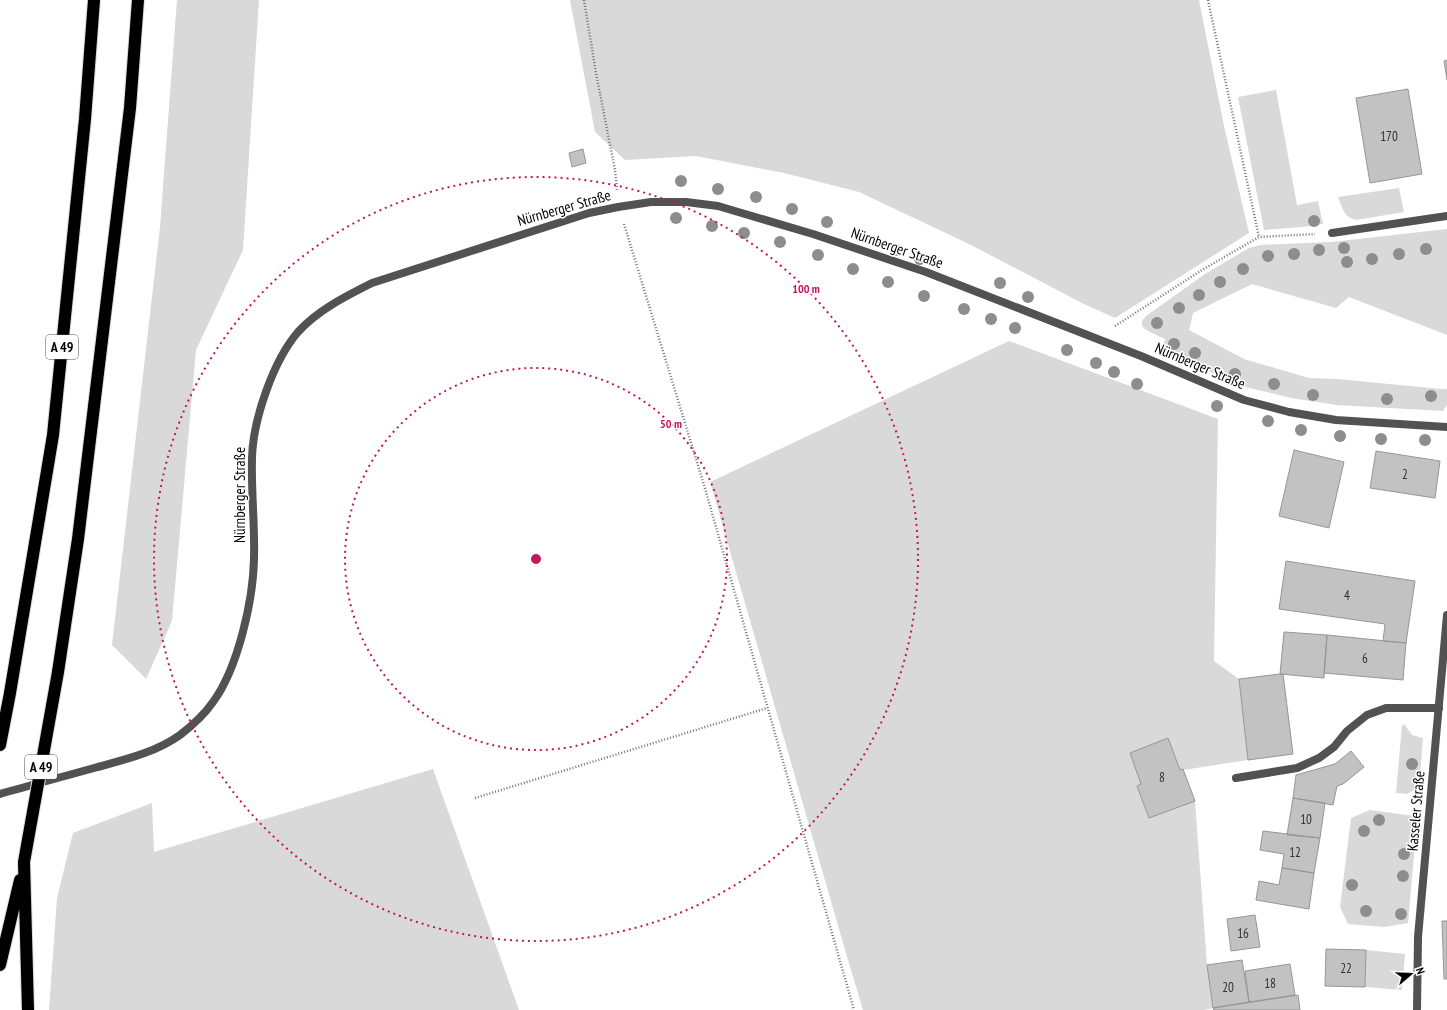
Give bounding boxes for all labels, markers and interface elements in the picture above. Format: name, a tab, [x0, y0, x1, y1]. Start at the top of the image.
house number: 170	[1380, 128, 1398, 145]
street label: Nürnberger Straße	[515, 185, 613, 230]
street label: Nürnberger Straße	[849, 223, 946, 272]
text: 100 m	[792, 281, 820, 296]
road number: A 49	[46, 335, 78, 359]
street label: Nürnberger Straße	[1152, 338, 1248, 393]
text: 50 m	[660, 416, 682, 431]
street label: Nürnberger Straße	[230, 447, 249, 543]
house number: 2	[1402, 466, 1408, 483]
centre of rings	[529, 552, 543, 566]
house number: 4	[1344, 587, 1350, 604]
house number: 6	[1362, 650, 1368, 667]
road number: A 49	[25, 755, 57, 779]
house number: 8	[1159, 769, 1165, 786]
street label: Kasseler Straße	[1403, 770, 1428, 852]
house number: 10	[1300, 811, 1312, 828]
house number: 12	[1289, 844, 1301, 861]
house number: 16	[1237, 925, 1249, 942]
north arrow	[1391, 954, 1431, 994]
house number: 22	[1340, 960, 1352, 977]
text: N	[1413, 966, 1428, 976]
house number: 18	[1264, 975, 1276, 992]
house number: 20	[1222, 979, 1234, 996]

